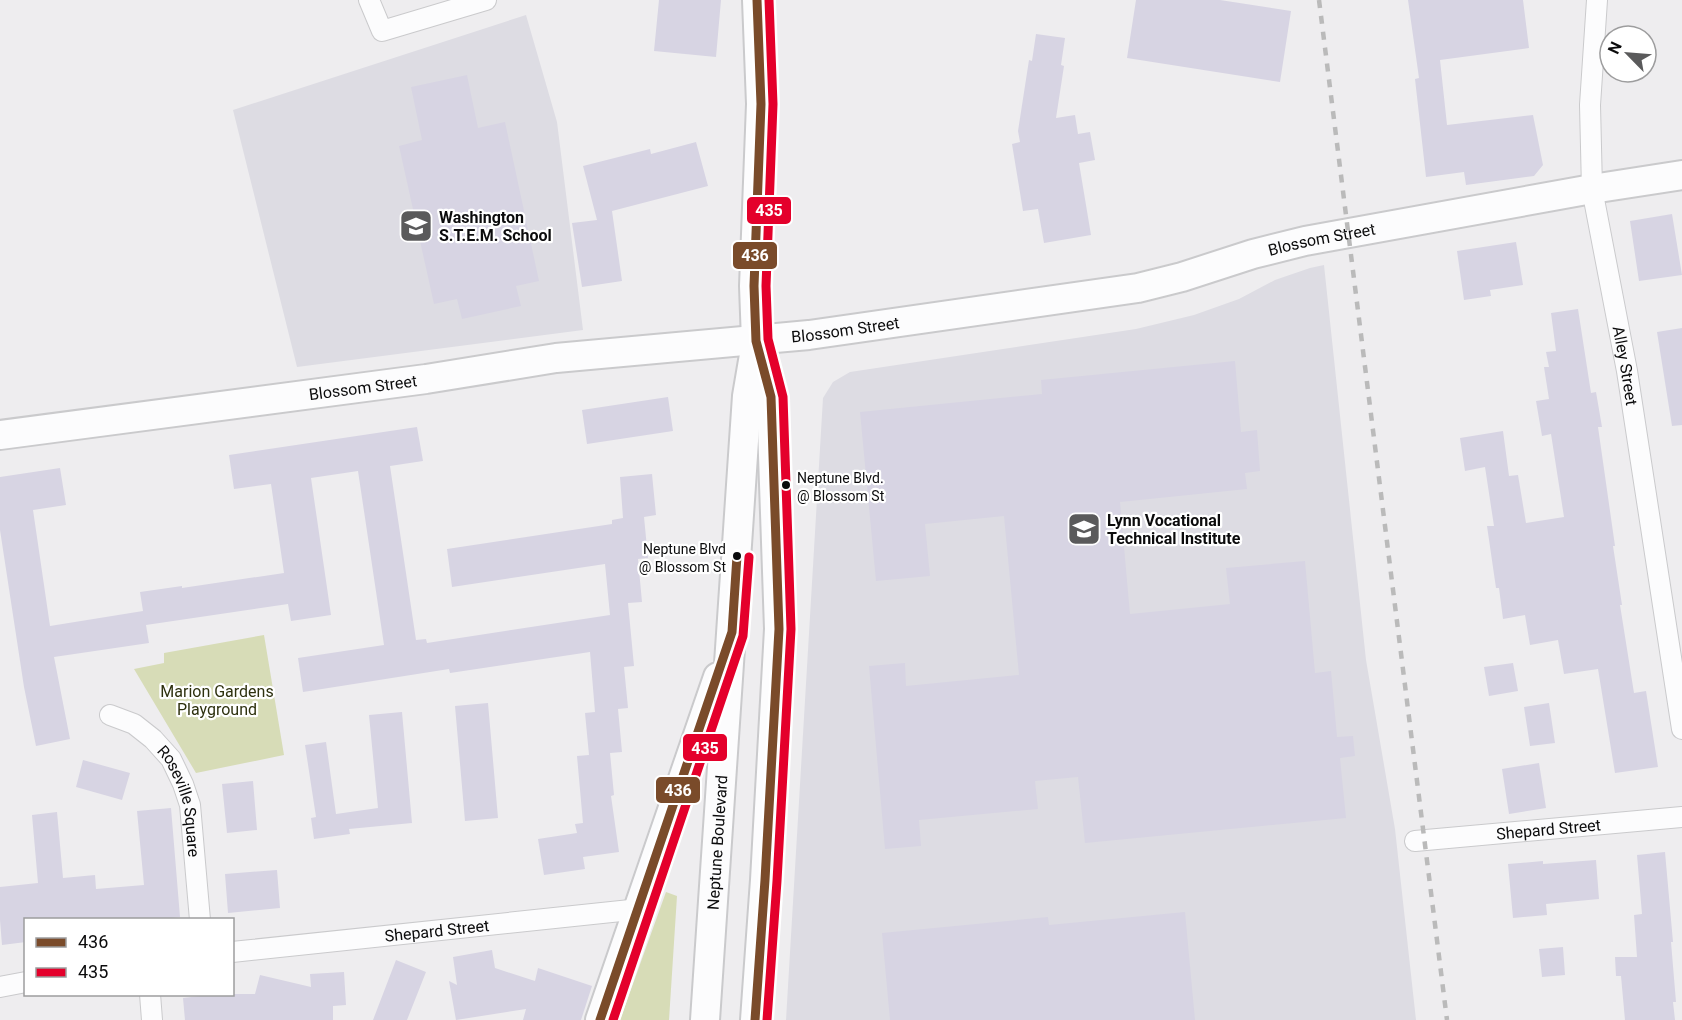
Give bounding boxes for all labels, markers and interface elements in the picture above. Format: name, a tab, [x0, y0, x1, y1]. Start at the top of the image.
north arrow	[1598, 24, 1658, 84]
text: N	[1604, 39, 1626, 57]
line badge: 435	[746, 196, 792, 225]
text: 435	[755, 201, 783, 220]
school or university icon: Washington S.T.E.M. School	[398, 208, 434, 244]
place label: Washington S.T.E.M. School	[439, 208, 552, 245]
street label: Blossom Street	[1266, 219, 1377, 260]
line badge: 436	[732, 241, 778, 270]
text: 436	[741, 246, 769, 265]
street label: Blossom Street	[790, 313, 901, 347]
street label: Alley Street	[1609, 324, 1641, 407]
street label: Blossom Street	[308, 371, 418, 404]
place label: Neptune Blvd. @ Blossom St	[797, 470, 885, 504]
marker: Neptune Blvd. @ Blossom St	[780, 479, 792, 491]
school or university icon: Lynn Vocational Technical Institute	[1066, 511, 1102, 547]
place label: Lynn Vocational Technical Institute	[1107, 511, 1241, 548]
place label: Neptune Blvd @ Blossom St	[639, 541, 726, 575]
marker: Neptune Blvd @ Blossom St	[731, 550, 743, 562]
park label: Marion Gardens Playground	[160, 682, 274, 719]
line badge: 435	[682, 733, 728, 762]
text: 435	[691, 739, 719, 758]
street label: Roseville Square	[153, 741, 203, 858]
street label: Neptune Boulevard	[703, 774, 731, 910]
line badge: 436	[655, 776, 701, 804]
text: 436	[664, 781, 692, 800]
street label: Shepard Street	[1495, 815, 1602, 844]
street label: Shepard Street	[384, 916, 490, 946]
legend	[24, 918, 234, 996]
text: 436	[78, 931, 108, 952]
text: 435	[78, 961, 108, 982]

